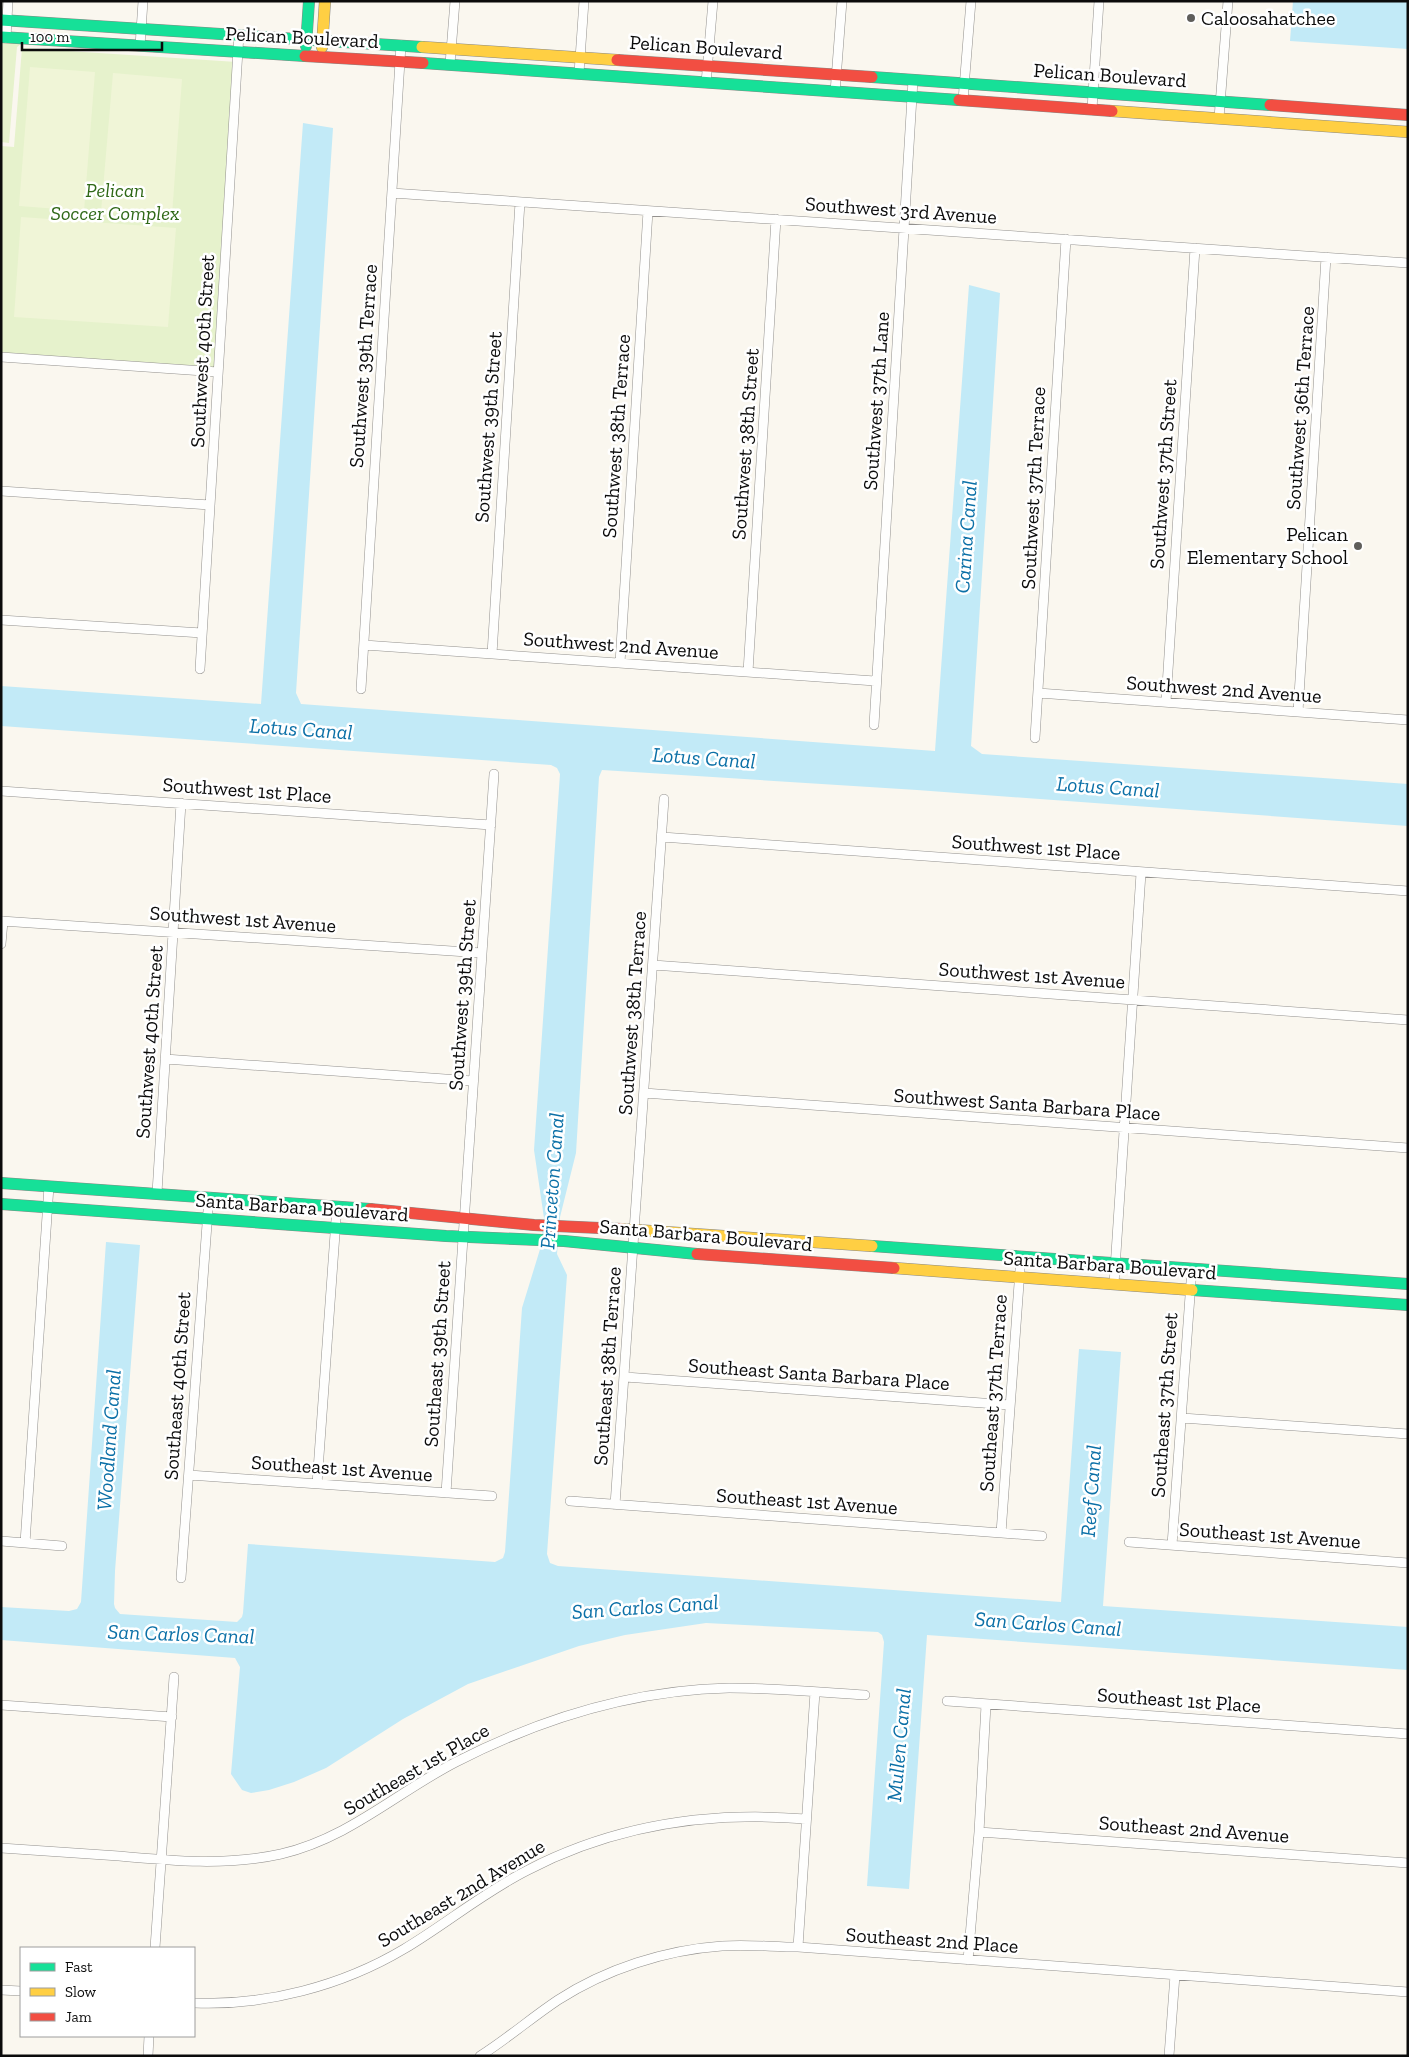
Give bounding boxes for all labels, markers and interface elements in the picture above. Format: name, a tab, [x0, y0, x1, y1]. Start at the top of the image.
place label: Caloosahatchee	[1201, 6, 1335, 30]
marker: Caloosahatchee	[1185, 12, 1197, 24]
scale bar	[22, 20, 162, 52]
street label: Pelican Boulevard	[225, 21, 379, 53]
text: 100 m	[30, 28, 69, 46]
street label: Pelican Boulevard	[629, 30, 783, 64]
street label: Pelican Boulevard	[1033, 58, 1187, 92]
park label: Pelican Soccer Complex	[51, 178, 180, 225]
street label: Southwest 3rd Avenue	[804, 191, 998, 229]
street label: Southwest 40th Street	[185, 253, 219, 448]
street label: Southwest 39th Terrace	[344, 263, 382, 469]
street label: Southwest 36th Terrace	[1281, 305, 1319, 511]
street label: Southwest 37th Lane	[858, 311, 894, 491]
street label: Southwest 39th Street	[469, 330, 507, 523]
street label: Southwest 38th Terrace	[597, 333, 635, 539]
street label: Southwest 38th Street	[726, 347, 764, 541]
street label: Southwest 37th Street	[1144, 378, 1182, 570]
street label: Southwest 37th Terrace	[1016, 386, 1050, 590]
water label: Carina Canal	[949, 480, 982, 594]
place label: Pelican Elementary School	[1187, 522, 1349, 569]
marker: Pelican Elementary School	[1352, 540, 1364, 552]
street label: Southwest 2nd Avenue	[523, 626, 719, 664]
street label: Southwest 2nd Avenue	[1126, 670, 1322, 708]
water label: Lotus Canal	[249, 712, 353, 745]
water label: Lotus Canal	[652, 741, 756, 774]
water label: Lotus Canal	[1056, 770, 1160, 803]
street label: Southwest 1st Place	[162, 772, 332, 808]
street label: Southwest 1st Place	[951, 829, 1121, 865]
street label: Southwest 39th Street	[443, 898, 481, 1091]
street label: Southwest 1st Avenue	[149, 901, 337, 937]
street label: Southwest 38th Terrace	[613, 910, 651, 1116]
street label: Southwest 40th Street	[130, 944, 168, 1139]
street label: Southwest 1st Avenue	[938, 957, 1126, 993]
street label: Southwest Santa Barbara Place	[893, 1083, 1161, 1125]
water label: Princeton Canal	[534, 1112, 569, 1250]
street label: Santa Barbara Boulevard	[195, 1188, 409, 1226]
street label: Santa Barbara Boulevard	[599, 1214, 813, 1256]
street label: Santa Barbara Boulevard	[1003, 1246, 1217, 1284]
street label: Southeast 39th Street	[419, 1260, 456, 1448]
street label: Southeast 38th Terrace	[588, 1266, 626, 1466]
street label: Southeast 40th Street	[158, 1291, 196, 1481]
street label: Southeast 37th Terrace	[974, 1293, 1012, 1493]
street label: Southeast 37th Street	[1146, 1311, 1182, 1498]
street label: Southeast Santa Barbara Place	[687, 1353, 951, 1395]
water label: Woodland Canal	[91, 1369, 126, 1511]
water label: Reef Canal	[1075, 1444, 1106, 1538]
street label: Southeast 1st Avenue	[251, 1450, 433, 1486]
street label: Southeast 1st Avenue	[716, 1483, 898, 1519]
street label: Southeast 1st Avenue	[1179, 1517, 1361, 1553]
water label: San Carlos Canal	[571, 1589, 719, 1624]
water label: San Carlos Canal	[974, 1606, 1122, 1641]
water label: San Carlos Canal	[107, 1618, 255, 1649]
street label: Southeast 1st Place	[1096, 1682, 1262, 1718]
water label: Mullen Canal	[881, 1687, 916, 1803]
street label: Southeast 1st Place	[339, 1718, 493, 1820]
street label: Southeast 2nd Avenue	[1098, 1810, 1290, 1848]
street label: Southeast 2nd Avenue	[373, 1834, 549, 1952]
street label: Southeast 2nd Place	[845, 1922, 1019, 1958]
legend	[20, 1947, 195, 2037]
text: Fast	[65, 1958, 93, 1976]
text: Slow	[65, 1983, 97, 2001]
text: Jam	[65, 2008, 92, 2026]

